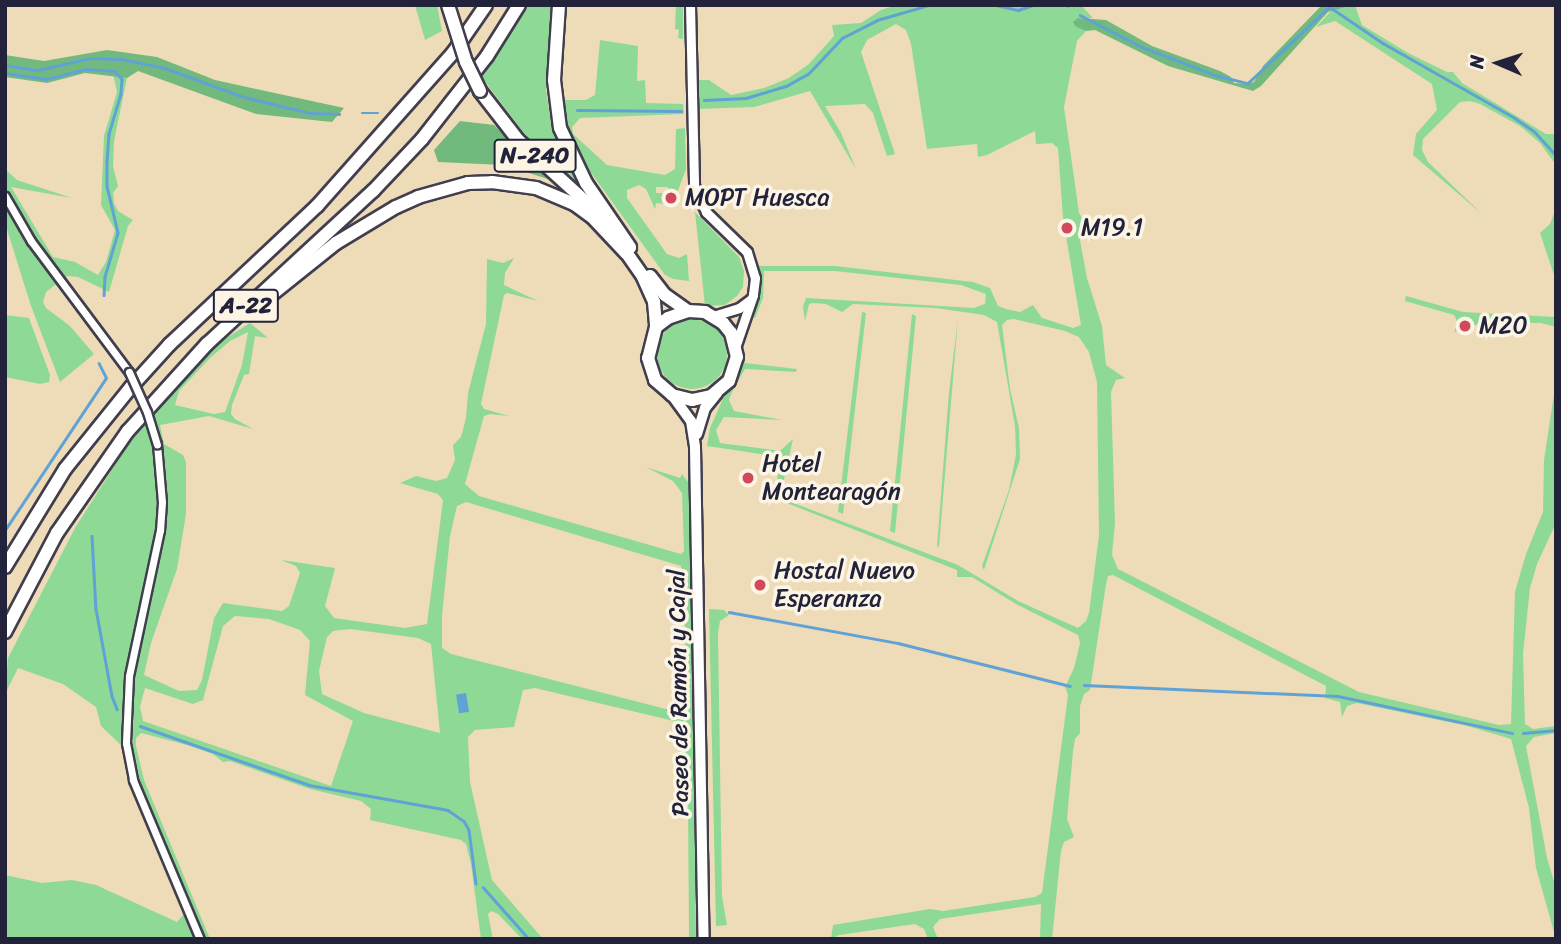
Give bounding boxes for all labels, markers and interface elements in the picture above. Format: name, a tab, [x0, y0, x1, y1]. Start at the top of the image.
north arrow	[1463, 28, 1533, 98]
text: N	[1460, 54, 1493, 69]
road number: N-240	[493, 136, 577, 176]
place label: MOPT Huesca	[685, 184, 830, 212]
marker: MOPT Huesca	[663, 190, 679, 206]
place label: M19.1	[1081, 214, 1143, 242]
marker: M19.1	[1059, 220, 1075, 236]
road number: A-22	[213, 286, 279, 326]
place label: M20	[1479, 312, 1528, 340]
marker: M20	[1457, 318, 1473, 334]
place label: Hotel Montearagón	[762, 450, 901, 506]
marker: Hotel Montearagón	[740, 470, 756, 486]
place label: Hostal Nuevo Esperanza	[774, 557, 915, 613]
street label: Paseo de Ramón y Cajal	[662, 569, 696, 817]
marker: Hostal Nuevo Esperanza	[752, 577, 768, 593]

